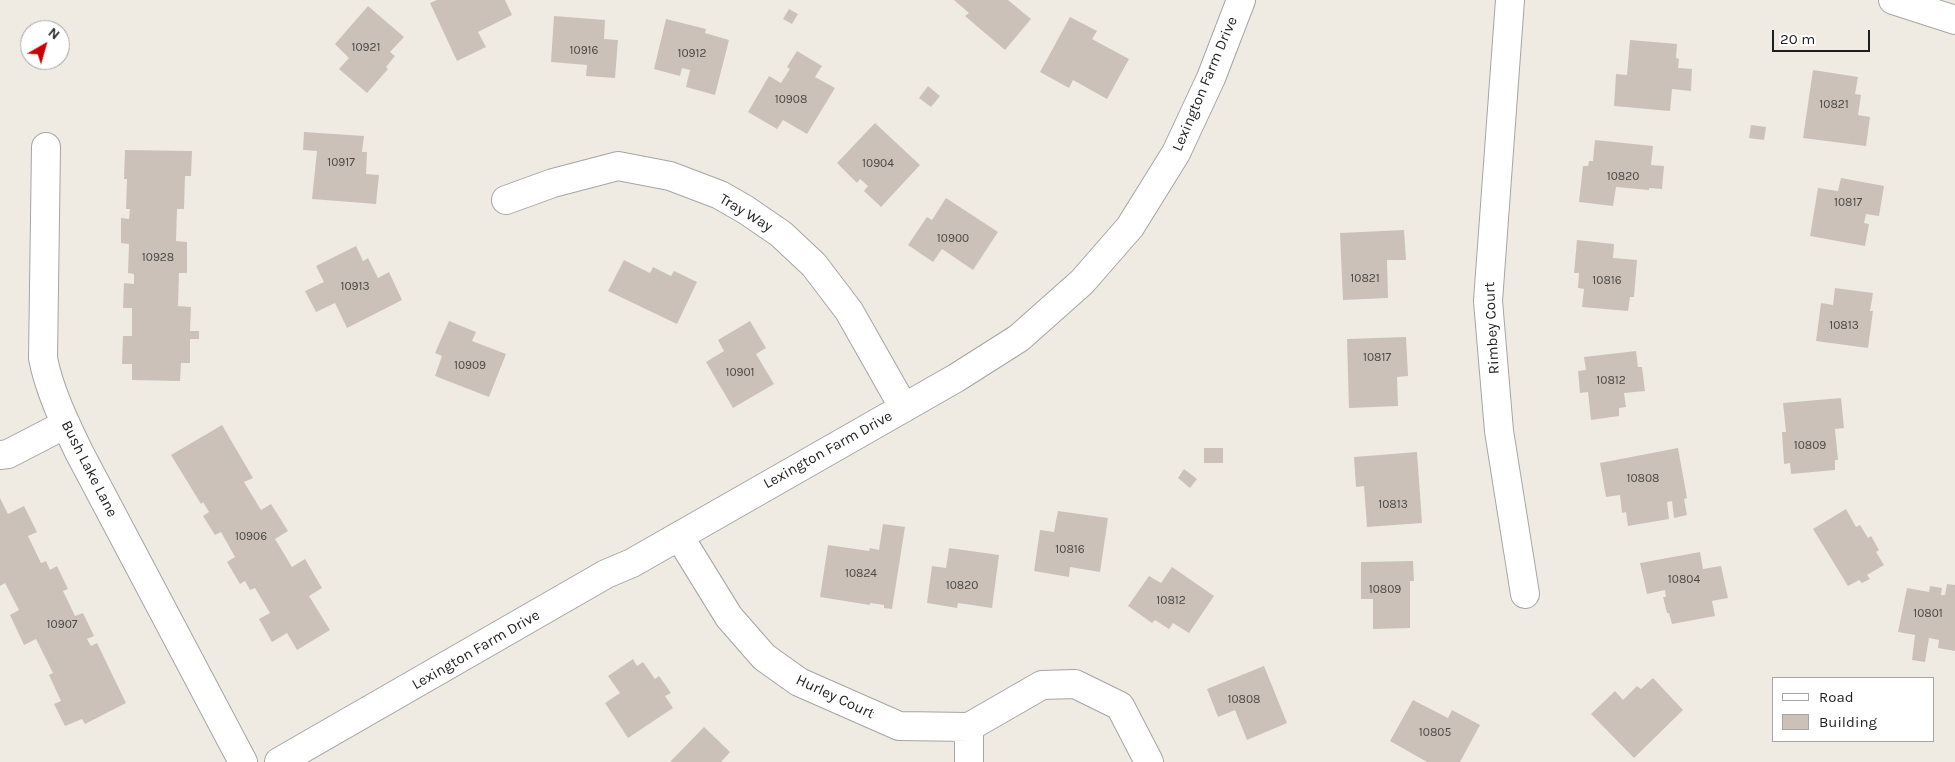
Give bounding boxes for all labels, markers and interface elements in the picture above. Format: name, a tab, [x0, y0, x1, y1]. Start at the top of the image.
street label: Lexington Farm Drive	[1168, 14, 1242, 154]
north arrow	[20, 20, 70, 70]
scale bar	[1775, 20, 1872, 52]
text: N	[45, 24, 63, 43]
text: 20 m	[1780, 30, 1815, 48]
house number: 10921	[352, 41, 380, 55]
house number: 10916	[570, 44, 598, 58]
house number: 10912	[678, 47, 706, 61]
house number: 10908	[775, 93, 807, 107]
house number: 10821	[1819, 98, 1849, 112]
house number: 10917	[327, 156, 355, 170]
house number: 10904	[862, 157, 894, 171]
house number: 10820	[1607, 170, 1639, 184]
street label: Tray Way	[716, 190, 776, 236]
house number: 10817	[1834, 196, 1862, 210]
house number: 10900	[937, 232, 969, 246]
house number: 10928	[142, 251, 174, 265]
house number: 10821	[1350, 272, 1380, 286]
house number: 10816	[1592, 274, 1622, 288]
house number: 10913	[340, 280, 370, 294]
street label: Rimbey Court	[1481, 281, 1503, 375]
house number: 10813	[1829, 319, 1859, 333]
house number: 10817	[1363, 351, 1391, 365]
house number: 10909	[454, 359, 486, 373]
house number: 10901	[725, 366, 755, 380]
house number: 10812	[1596, 374, 1626, 388]
street label: Lexington Farm Drive	[760, 407, 896, 493]
street label: Bush Lake Lane	[57, 418, 121, 520]
house number: 10809	[1794, 439, 1826, 453]
house number: 10808	[1627, 472, 1659, 486]
house number: 10813	[1378, 498, 1408, 512]
house number: 10906	[235, 530, 267, 544]
house number: 10816	[1055, 543, 1085, 557]
house number: 10824	[845, 567, 877, 581]
house number: 10804	[1668, 573, 1700, 587]
house number: 10820	[946, 579, 978, 593]
house number: 10809	[1369, 583, 1401, 597]
house number: 10812	[1156, 594, 1186, 608]
street label: Lexington Farm Drive	[409, 606, 543, 694]
house number: 10801	[1913, 607, 1943, 621]
house number: 10907	[47, 618, 77, 632]
street label: Hurley Court	[793, 671, 877, 723]
legend	[1772, 677, 1935, 742]
text: Road	[1819, 688, 1854, 706]
house number: 10808	[1228, 693, 1260, 707]
text: Building	[1819, 713, 1877, 731]
house number: 10805	[1419, 726, 1451, 740]

